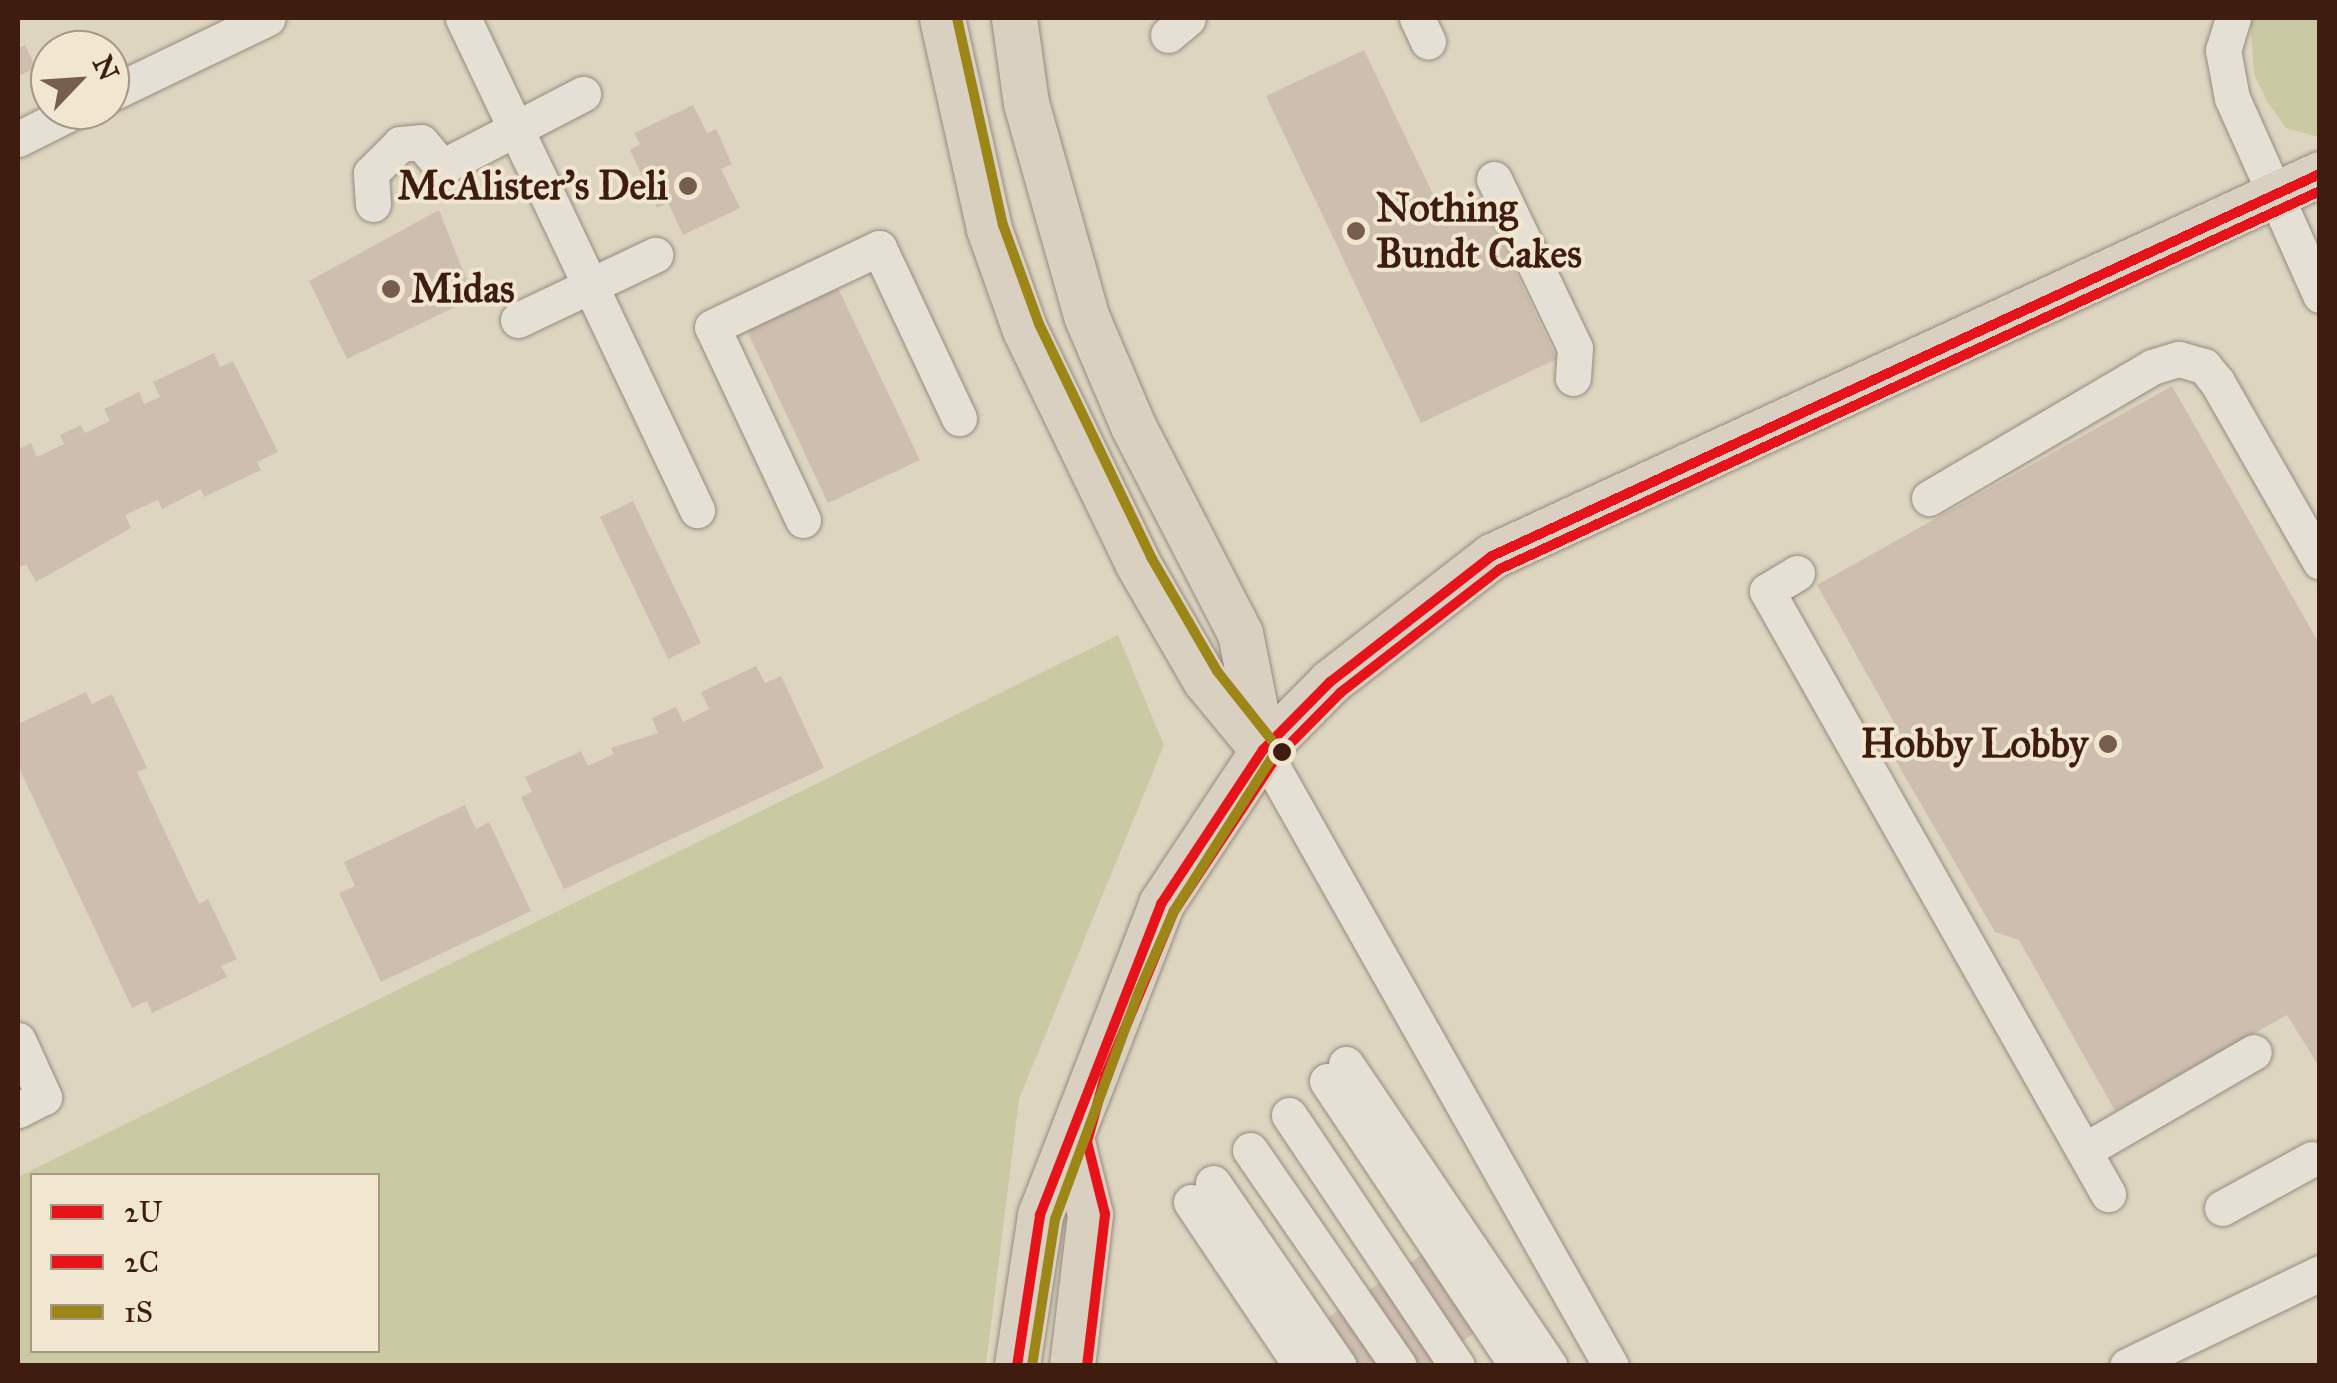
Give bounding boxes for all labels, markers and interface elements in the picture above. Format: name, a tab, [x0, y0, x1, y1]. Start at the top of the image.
north arrow	[30, 30, 130, 130]
text: N	[85, 50, 127, 86]
place label: McAlister's Deli	[397, 162, 668, 210]
marker: McAlister's Deli	[677, 175, 699, 197]
place label: Nothing Bundt Cakes	[1376, 184, 1582, 278]
marker: Nothing Bundt Cakes	[1345, 220, 1367, 242]
place label: Midas	[411, 265, 515, 313]
marker: Midas	[380, 278, 402, 300]
place label: Hobby Lobby	[1861, 720, 2088, 768]
marker: Hobby Lobby	[2097, 733, 2119, 755]
unlabelled marker	[1272, 742, 1292, 762]
legend	[30, 1173, 380, 1353]
text: 2U	[124, 1194, 162, 1230]
text: 2C	[124, 1244, 159, 1280]
text: 1S	[124, 1294, 153, 1330]

